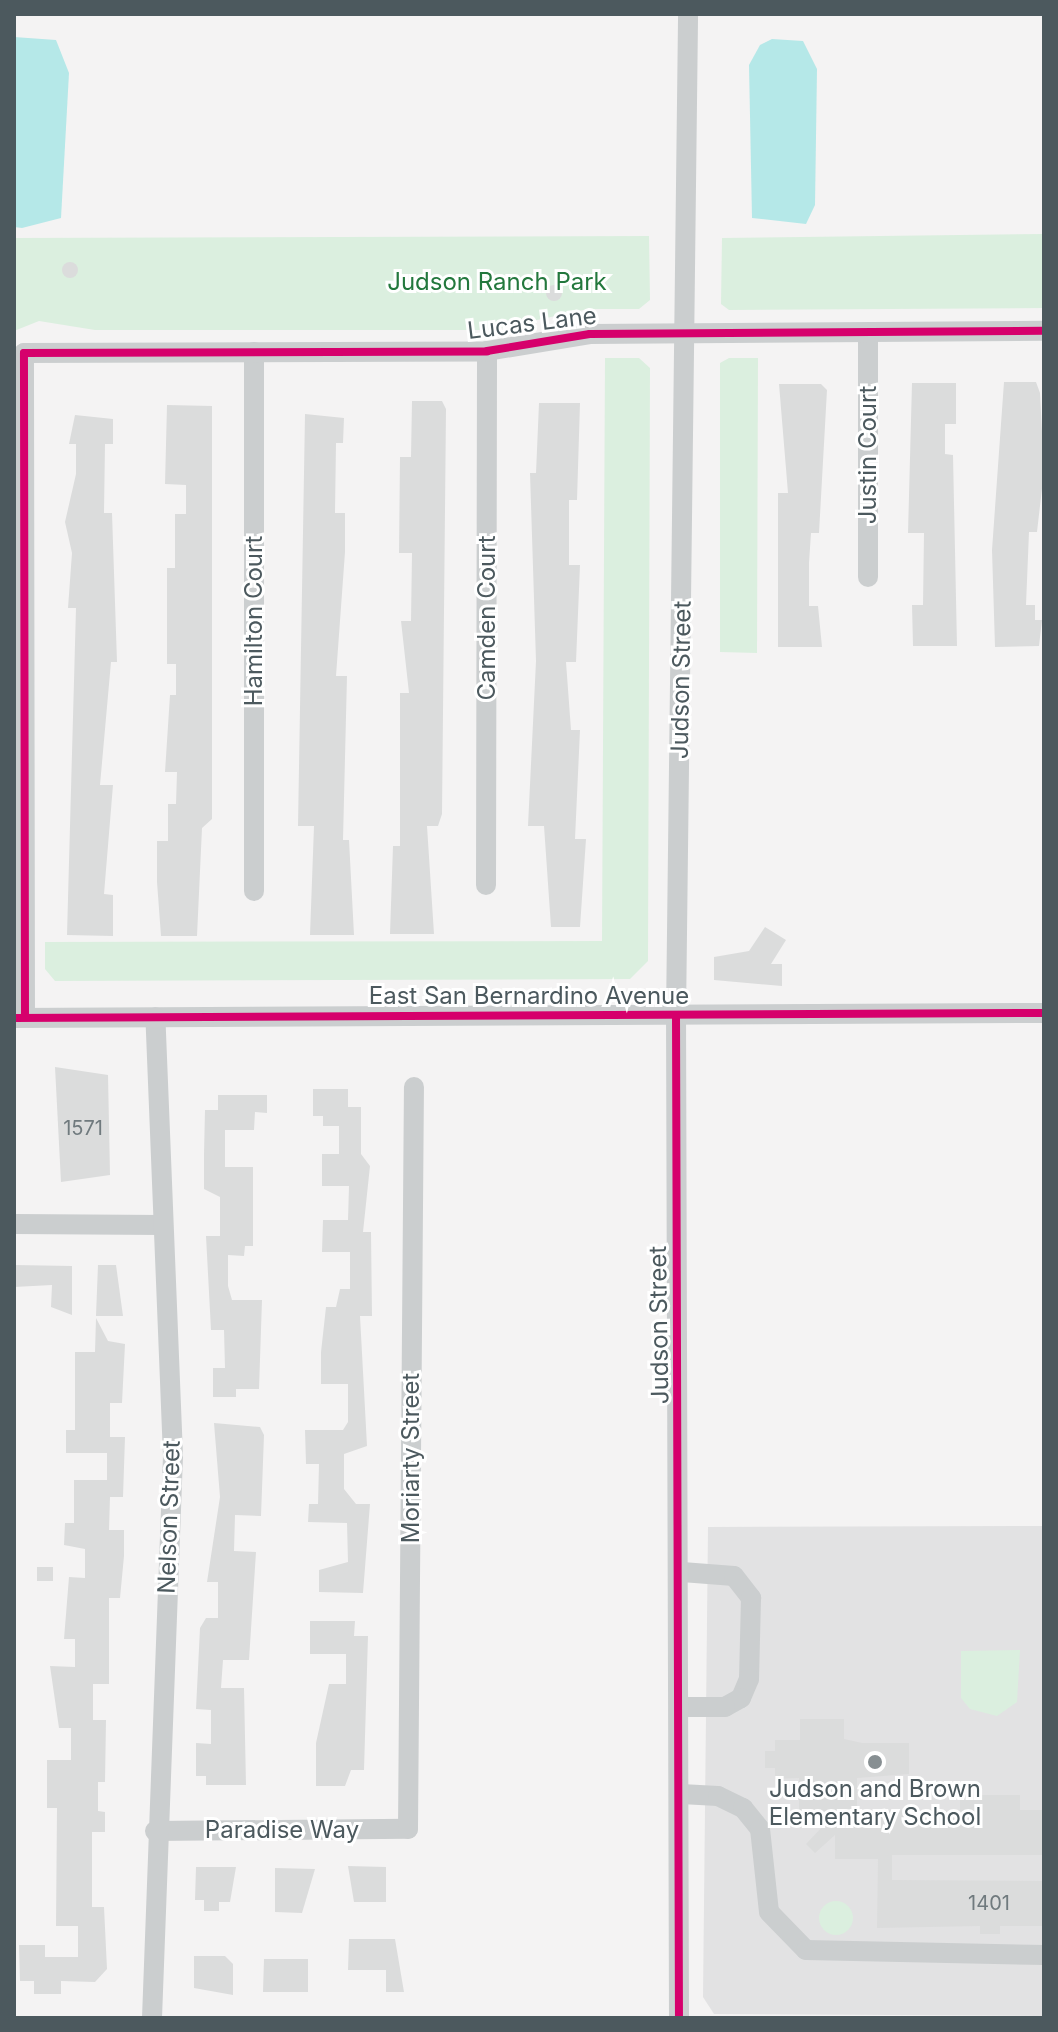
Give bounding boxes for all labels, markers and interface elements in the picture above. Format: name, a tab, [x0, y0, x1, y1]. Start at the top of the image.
park label: Judson Ranch Park	[387, 268, 607, 296]
street label: Lucas Lane	[466, 301, 598, 345]
street label: Justin Court	[854, 386, 882, 524]
street label: Camden Court	[473, 535, 501, 701]
street label: Hamilton Court	[240, 536, 268, 706]
street label: Judson Street	[665, 601, 697, 759]
street label: East San Bernardino Avenue	[369, 982, 689, 1010]
house number: 1571	[63, 1116, 103, 1140]
street label: Judson Street	[643, 1246, 675, 1404]
street label: Moriarty Street	[397, 1373, 425, 1543]
street label: Nelson Street	[152, 1440, 186, 1594]
marker: Judson and Brown Elementary School	[866, 1753, 884, 1771]
place label: Judson and Brown Elementary School	[769, 1775, 981, 1831]
street label: Paradise Way	[205, 1816, 359, 1844]
house number: 1401	[968, 1891, 1010, 1915]

